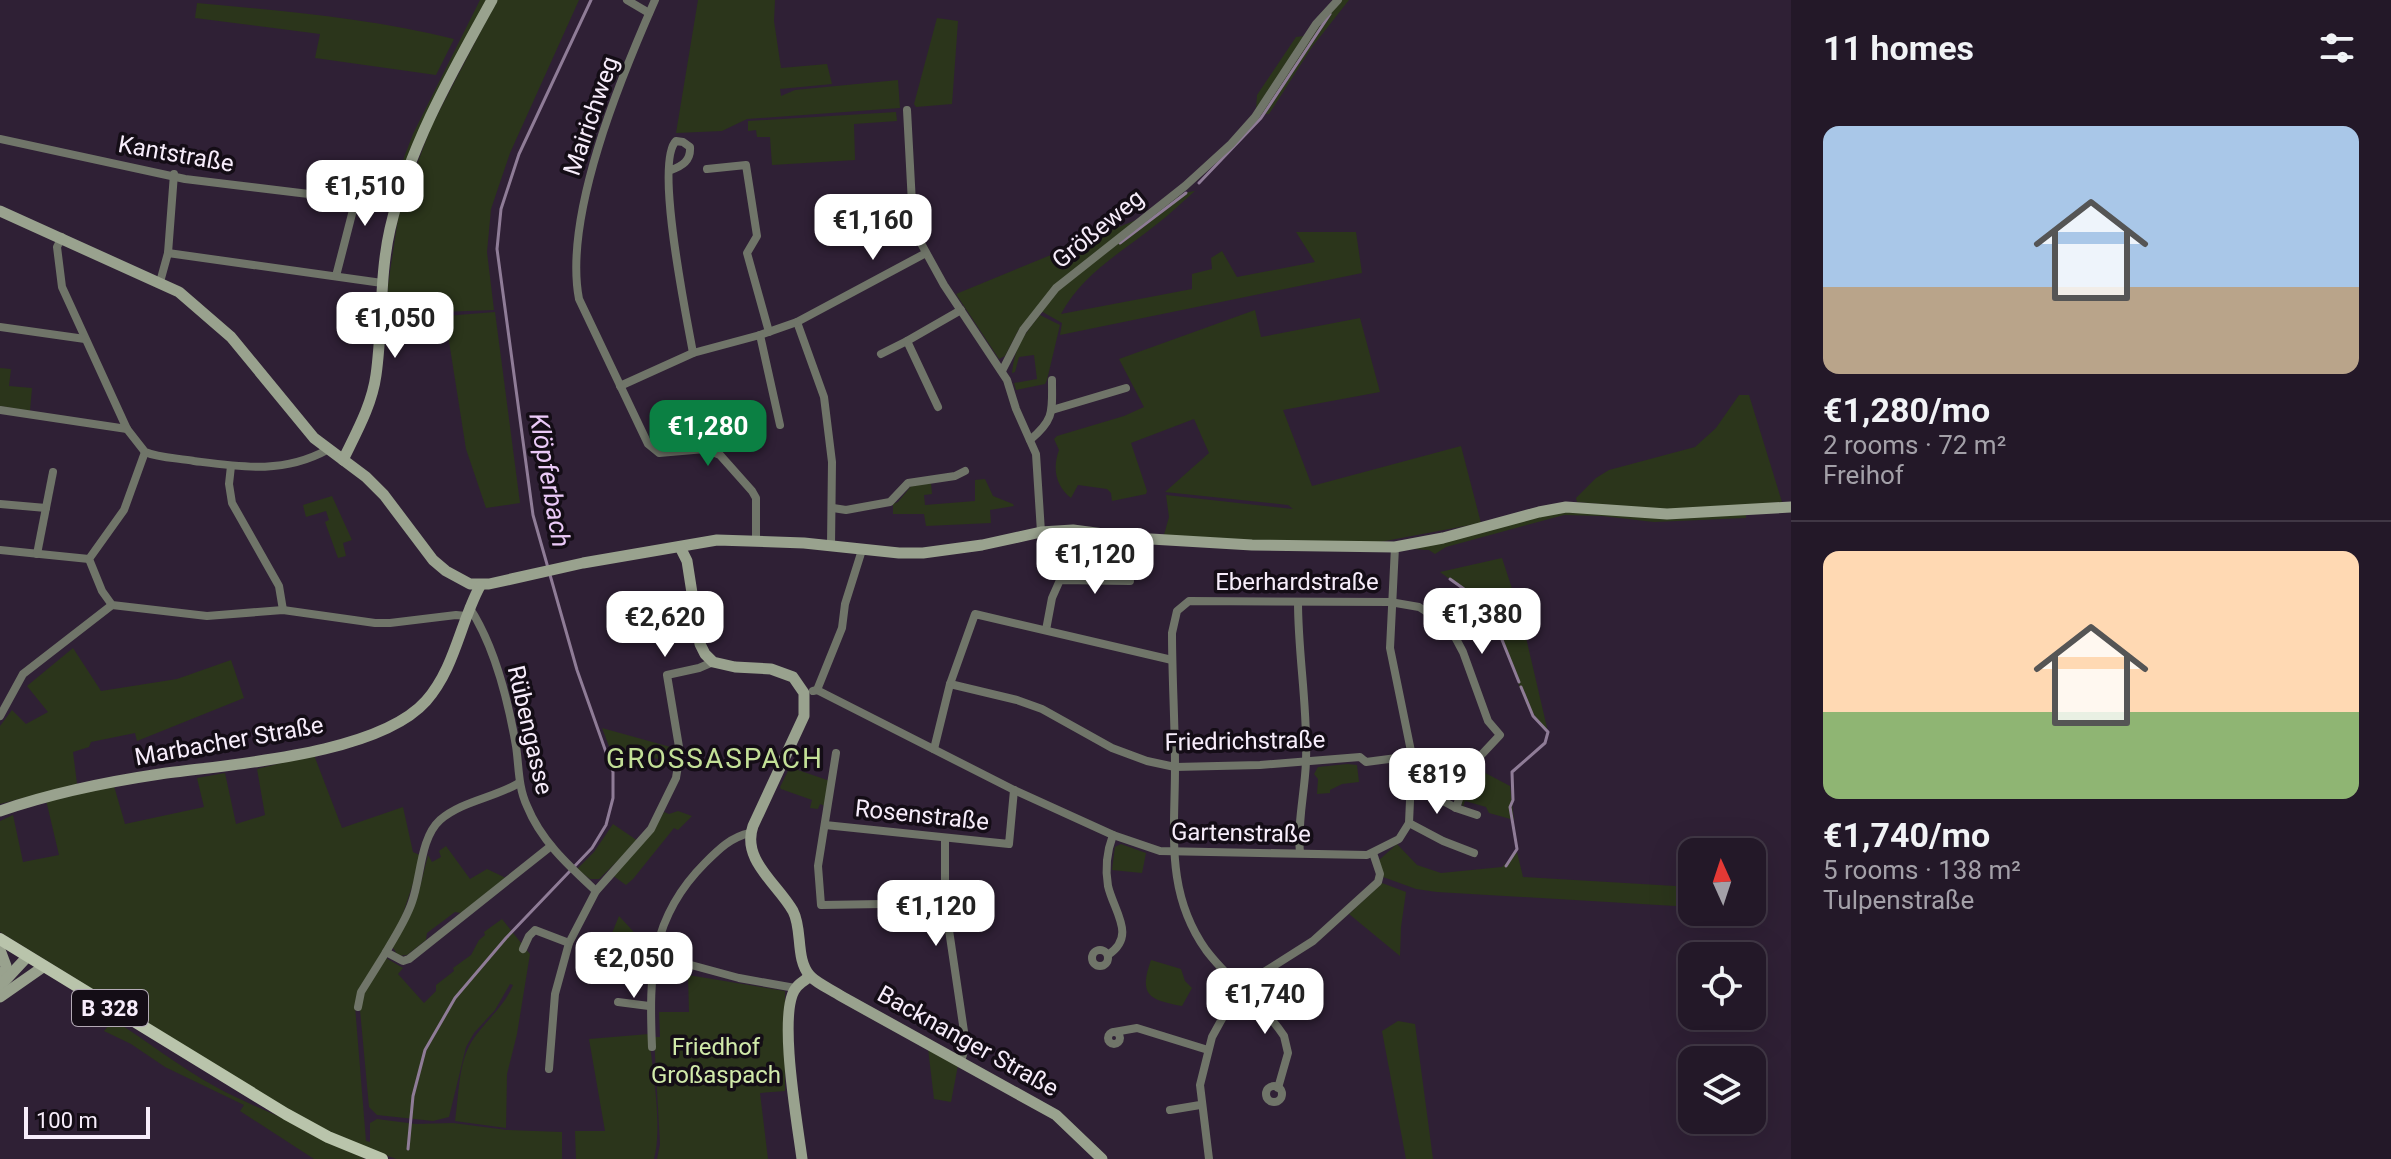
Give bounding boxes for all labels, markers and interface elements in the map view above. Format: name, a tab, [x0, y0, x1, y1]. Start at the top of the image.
icon: filters	[2315, 26, 2359, 70]
text: 11 homes	[1823, 28, 1974, 68]
street label: Mairichweg	[558, 53, 624, 179]
street label: Kantstraße	[116, 130, 236, 178]
pin: €1,510	[300, 160, 430, 228]
text: €1,510	[325, 171, 405, 201]
icon: home	[2019, 178, 2163, 322]
street label: Größeweg	[1047, 184, 1149, 274]
pin: €1,160	[808, 194, 938, 262]
text: €1,160	[833, 205, 913, 235]
pin: €1,050	[330, 292, 460, 360]
text: €1,050	[355, 303, 435, 333]
text: €1,280/mo	[1823, 390, 1990, 430]
pin: €1,280	[643, 400, 773, 468]
water label: Klöpferbach	[523, 410, 577, 550]
text: €1,280	[668, 411, 748, 441]
text: 2 rooms · 72 m²	[1823, 430, 2006, 460]
text: Freihof	[1823, 460, 1904, 490]
pin: €1,120	[1030, 528, 1160, 596]
text: €1,120	[1055, 539, 1135, 569]
street label: Eberhardstraße	[1215, 568, 1379, 596]
pin: €1,380	[1417, 588, 1547, 656]
pin: €2,620	[600, 591, 730, 659]
text: €1,380	[1442, 599, 1522, 629]
text: €2,620	[625, 602, 705, 632]
icon: home	[2019, 603, 2163, 747]
street label: Rübengasse	[502, 663, 558, 797]
street label: Marbacher Straße	[132, 711, 326, 771]
street label: Friedrichstraße	[1164, 726, 1326, 756]
district label: GROSSASPACH	[606, 742, 824, 775]
pin: €819	[1390, 748, 1484, 816]
text: €819	[1407, 759, 1467, 789]
street label: Rosenstraße	[853, 794, 991, 836]
text: €1,740/mo	[1823, 815, 1990, 855]
street label: Gartenstraße	[1171, 818, 1311, 848]
north arrow	[1678, 838, 1766, 926]
map controls	[1678, 838, 1766, 1134]
text: 5 rooms · 138 m²	[1823, 855, 2021, 885]
pin: €1,120	[871, 880, 1001, 948]
text: Tulpenstraße	[1823, 885, 1974, 915]
text: €1,120	[896, 891, 976, 921]
pin: €2,050	[569, 932, 699, 1000]
button: locate	[1678, 942, 1766, 1030]
text: €2,050	[594, 943, 674, 973]
pin: €1,740	[1200, 968, 1330, 1036]
text: €1,740	[1225, 979, 1305, 1009]
street label: Backnanger Straße	[873, 980, 1063, 1102]
road number: B 328	[72, 990, 148, 1026]
park label: Friedhof Großaspach	[651, 1033, 781, 1089]
button: layers	[1678, 1046, 1766, 1134]
scale bar	[24, 1103, 150, 1139]
text: 100 m	[36, 1108, 98, 1133]

